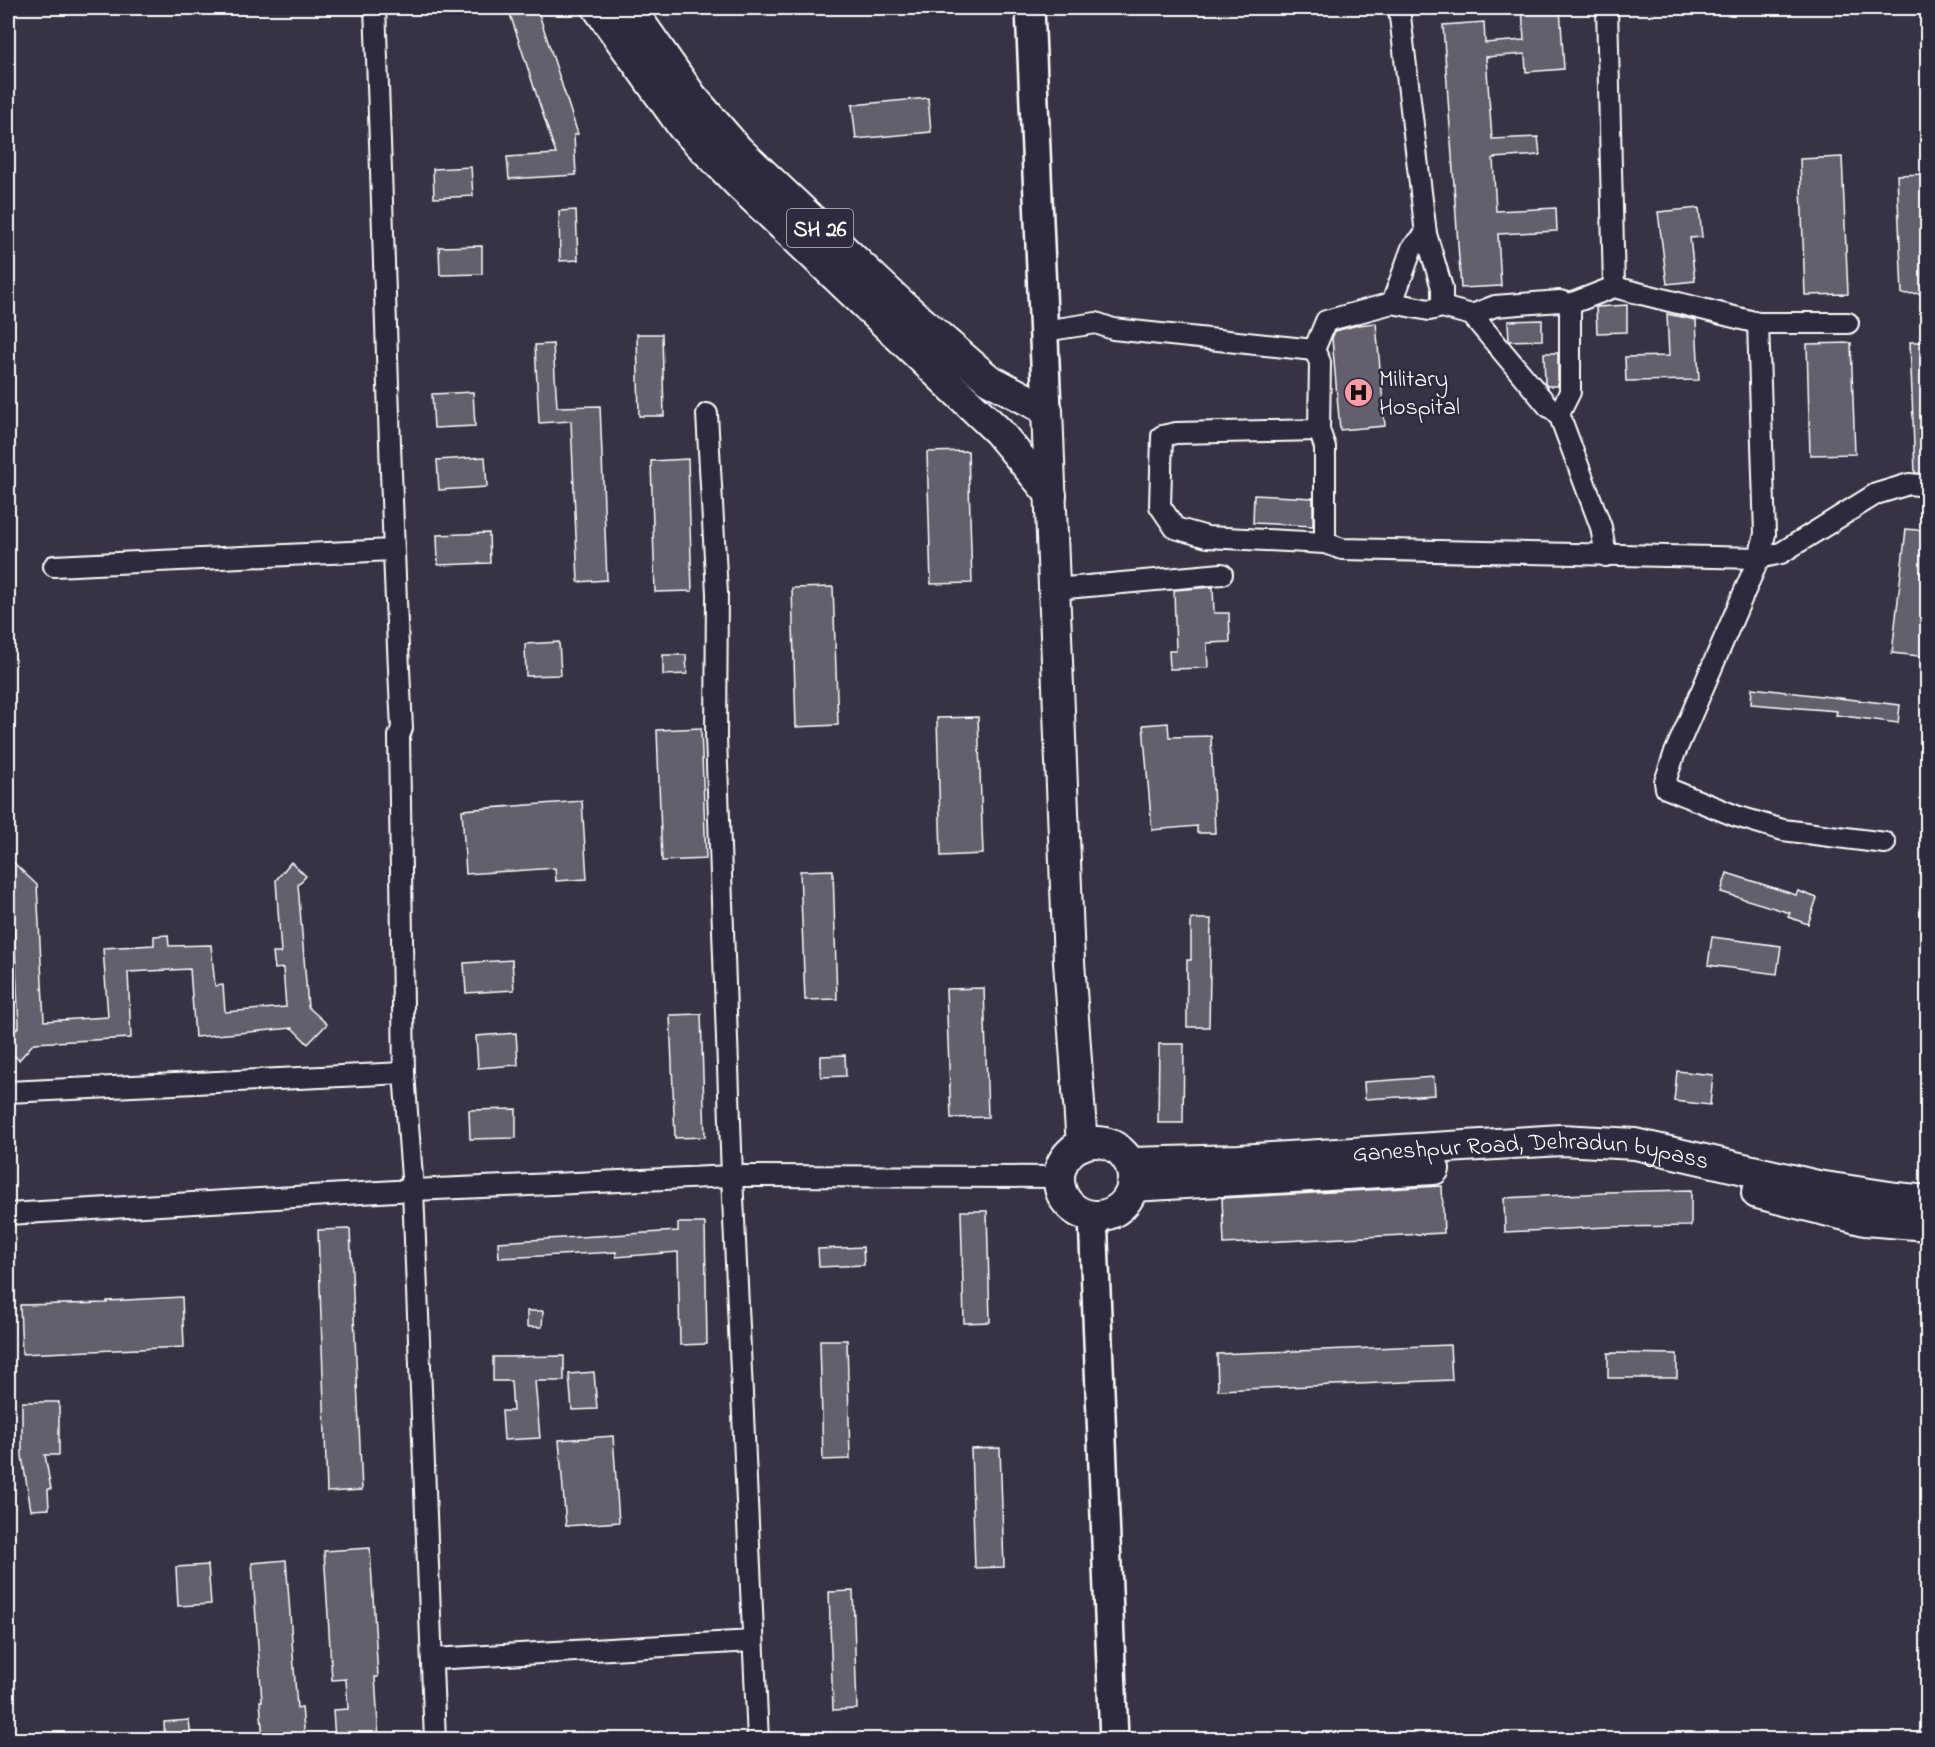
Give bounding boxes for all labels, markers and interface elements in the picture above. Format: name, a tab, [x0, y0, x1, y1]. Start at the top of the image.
road number: SH 26	[787, 209, 853, 247]
place label: Military Hospital	[1379, 363, 1460, 426]
hospital icon: Military Hospital	[1342, 376, 1374, 408]
street label: Ganeshpur Road, Dehradun bypass	[1352, 1125, 1712, 1180]

